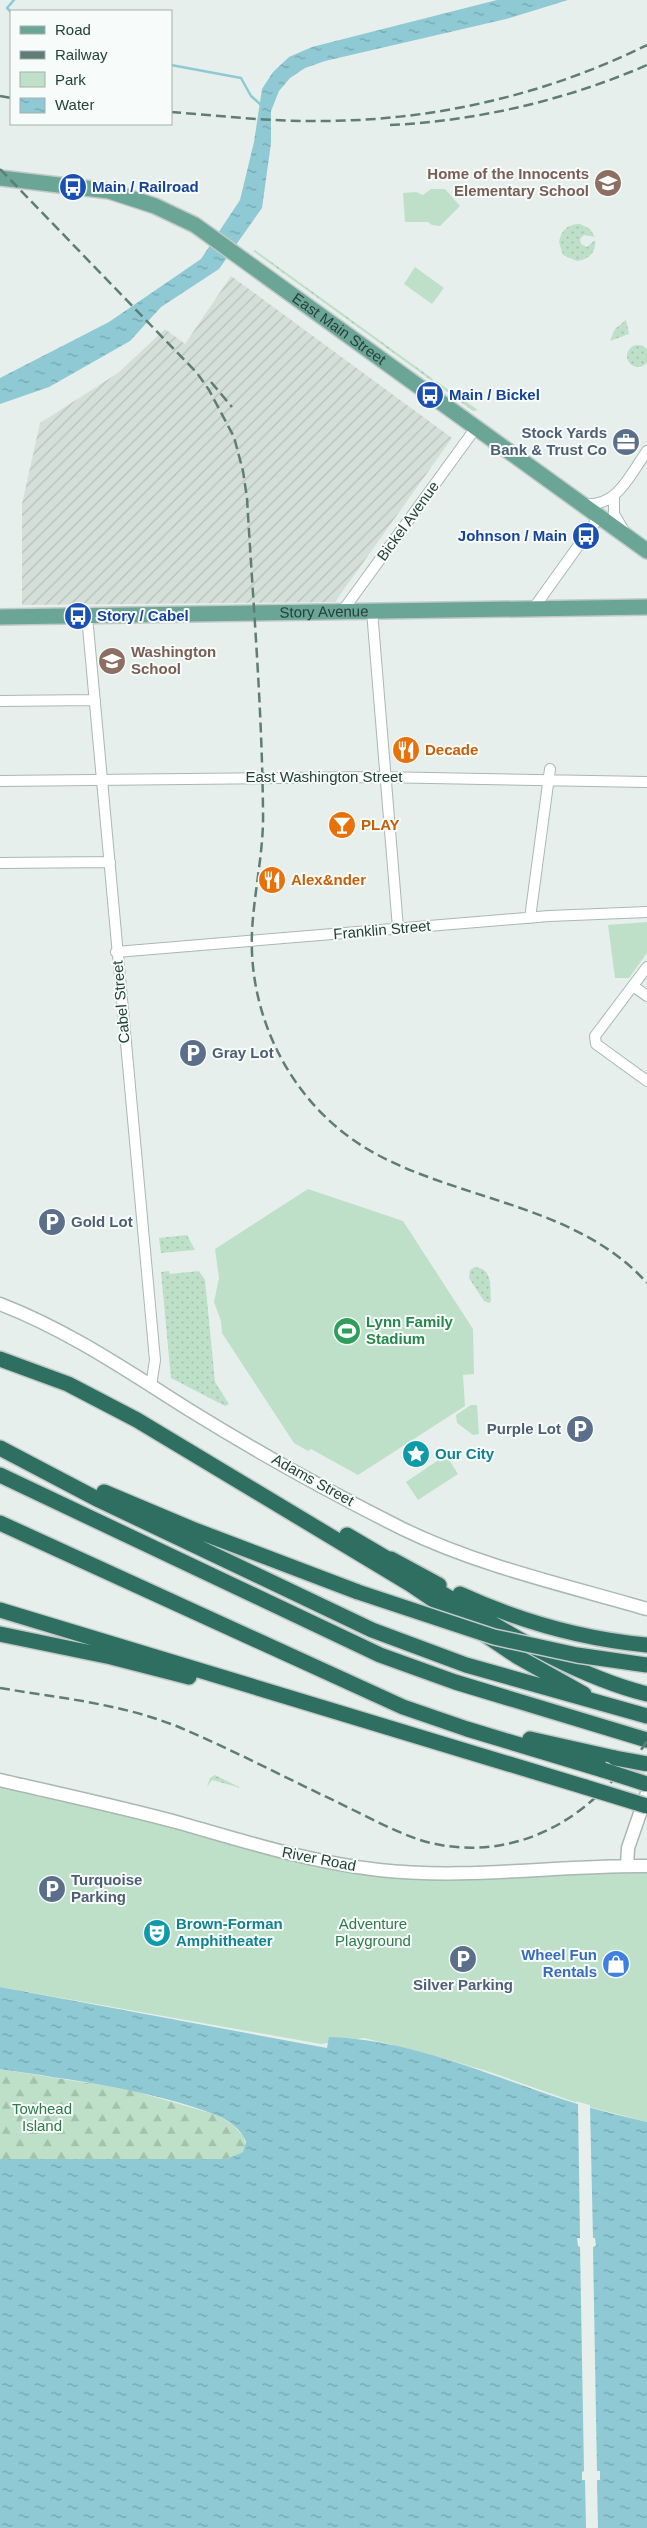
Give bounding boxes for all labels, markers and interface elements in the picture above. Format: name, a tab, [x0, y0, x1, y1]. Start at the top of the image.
legend	[10, 10, 172, 125]
text: Road	[55, 21, 91, 38]
text: Railway	[55, 46, 108, 63]
text: Park	[55, 71, 86, 88]
text: Water	[55, 96, 94, 113]
place label: Home of the Innocents Elementary School	[427, 165, 589, 199]
school or university icon: Home of the Innocents Elementary School	[593, 168, 623, 198]
bus stop icon: Main / Railroad	[58, 172, 88, 202]
place label: Main / Railroad	[92, 178, 199, 195]
street label: East Main Street	[289, 289, 390, 368]
bus stop icon: Main / Bickel	[415, 380, 445, 410]
place label: Main / Bickel	[449, 386, 540, 403]
place label: Stock Yards Bank & Trust Co	[490, 424, 607, 458]
office icon: Stock Yards Bank & Trust Co	[611, 427, 641, 457]
street label: Bickel Avenue	[373, 478, 442, 564]
bus stop icon: Johnson / Main	[571, 521, 601, 551]
place label: Johnson / Main	[458, 527, 567, 544]
bus stop icon: Story / Cabel	[63, 601, 93, 631]
street label: Story Avenue	[279, 602, 369, 621]
place label: Story / Cabel	[97, 607, 189, 624]
place label: Washington School	[131, 643, 216, 677]
school or university icon: Washington School	[97, 646, 127, 676]
restaurant icon: Decade	[391, 735, 421, 765]
place label: Decade	[425, 741, 478, 758]
street label: East Washington Street	[245, 768, 403, 785]
bar icon: PLAY	[327, 810, 357, 840]
place label: PLAY	[361, 816, 400, 833]
restaurant icon: Alex&nder	[257, 865, 287, 895]
place label: Alex&nder	[291, 871, 366, 888]
street label: Franklin Street	[333, 917, 432, 942]
street label: Cabel Street	[108, 959, 133, 1044]
parking icon: Gray Lot	[178, 1038, 208, 1068]
place label: Gray Lot	[212, 1044, 274, 1061]
parking icon: Gold Lot	[37, 1207, 67, 1237]
place label: Gold Lot	[71, 1213, 133, 1230]
place label: Lynn Family Stadium	[366, 1313, 454, 1347]
sports icon: Lynn Family Stadium	[332, 1316, 362, 1346]
parking icon: Purple Lot	[565, 1414, 595, 1444]
place label: Purple Lot	[487, 1420, 561, 1437]
place icon: Our City	[401, 1439, 431, 1469]
place label: Our City	[435, 1445, 495, 1462]
street label: Adams Street	[269, 1450, 358, 1509]
street label: River Road	[281, 1843, 358, 1874]
place label: Turquoise Parking	[71, 1871, 142, 1905]
parking icon: Turquoise Parking	[37, 1874, 67, 1904]
place label: Brown-Forman Amphitheater	[176, 1915, 283, 1949]
park label: Adventure Playground	[335, 1915, 411, 1949]
theatre icon: Brown-Forman Amphitheater	[142, 1918, 172, 1948]
parking icon: Silver Parking	[448, 1944, 478, 1974]
place label: Wheel Fun Rentals	[521, 1946, 597, 1980]
shop icon: Wheel Fun Rentals	[601, 1949, 631, 1979]
place label: Silver Parking	[413, 1976, 513, 1993]
park label: Towhead Island	[12, 2100, 72, 2134]

